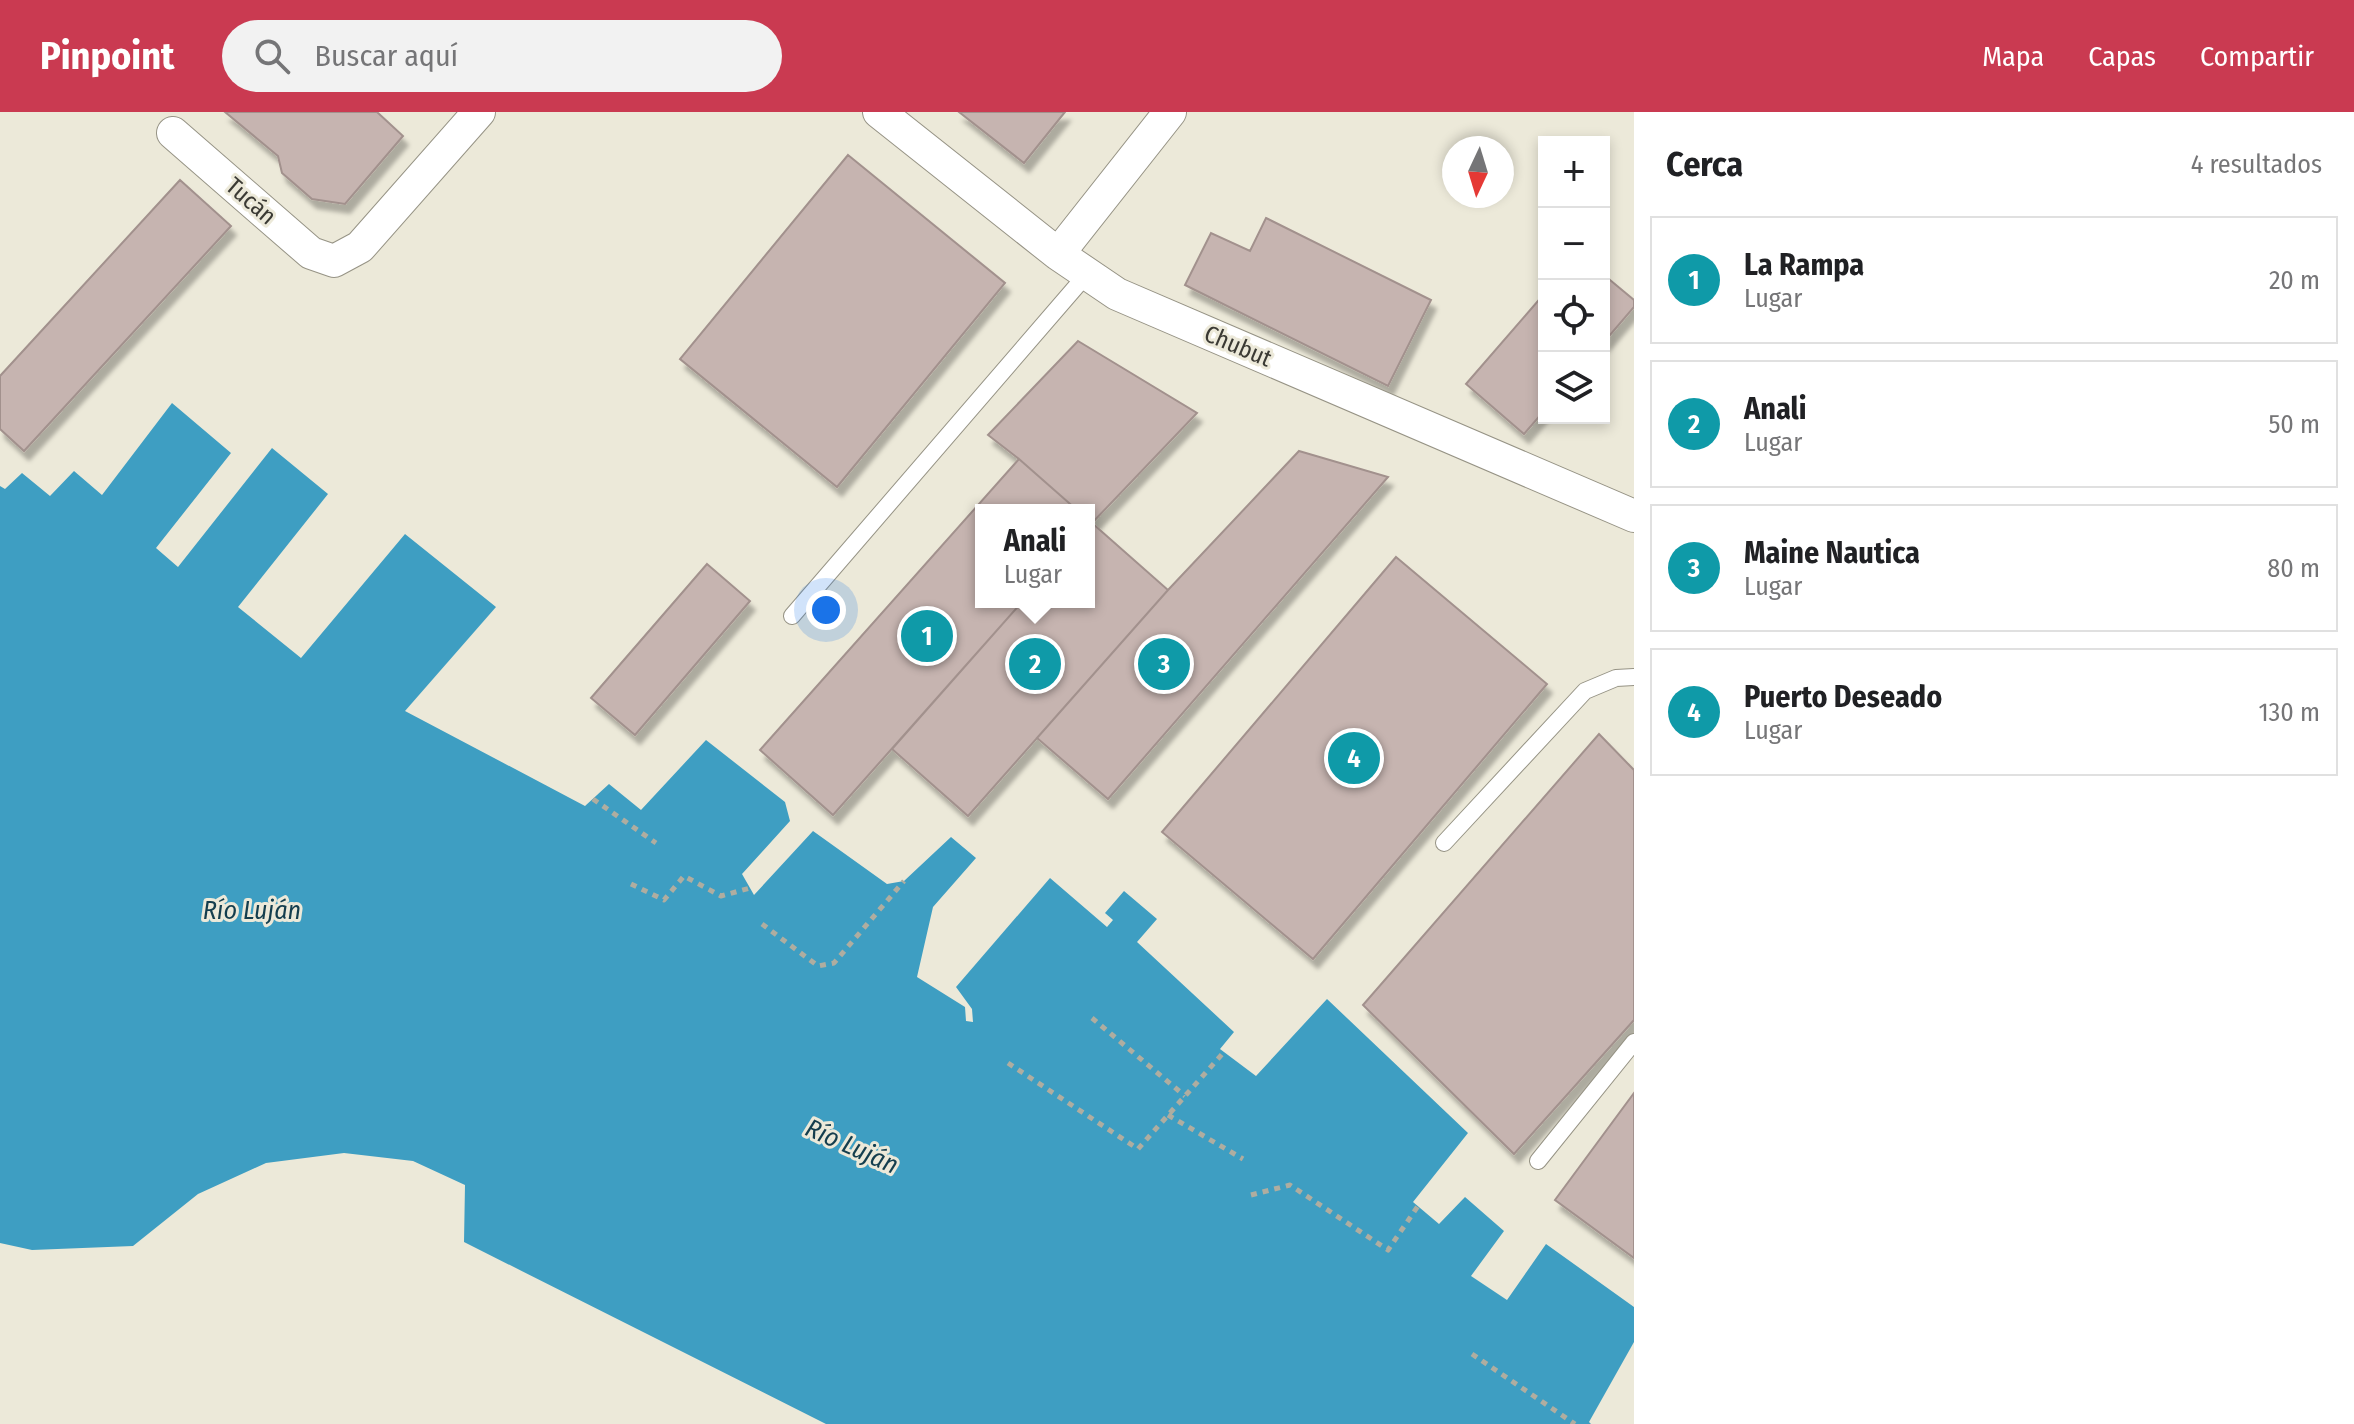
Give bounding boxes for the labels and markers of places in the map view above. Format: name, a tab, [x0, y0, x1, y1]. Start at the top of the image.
pin: 1	[901, 606, 953, 666]
pin: 2	[1009, 634, 1061, 694]
pin: 3	[1138, 634, 1190, 694]
pin: 4	[1328, 728, 1380, 788]

